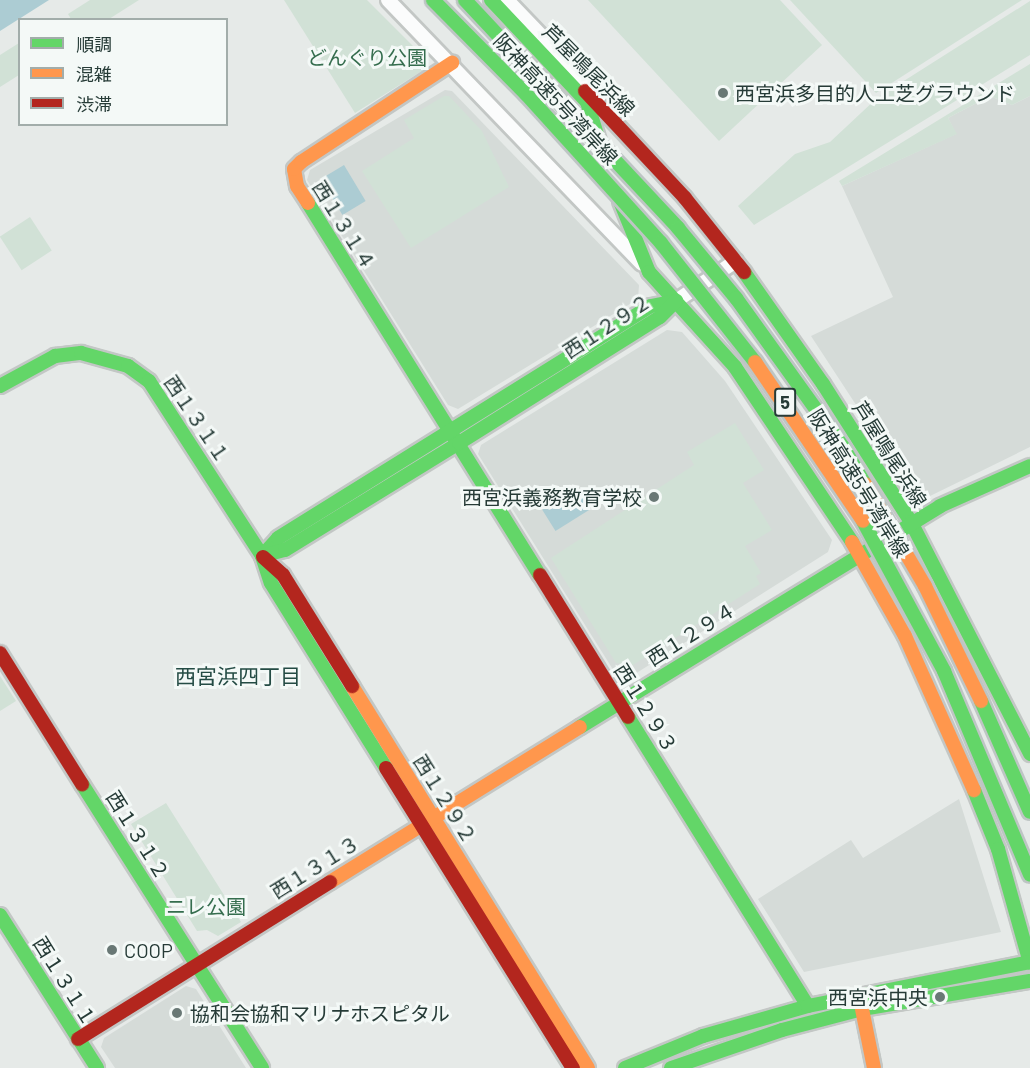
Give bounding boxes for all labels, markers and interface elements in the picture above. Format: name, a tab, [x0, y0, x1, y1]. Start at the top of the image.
legend	[18, 18, 228, 126]
street label: 芦屋鳴尾浜線	[538, 19, 640, 121]
street label: 阪神高速5号湾岸線	[489, 29, 623, 169]
text: 順調	[76, 33, 112, 55]
park label: どんぐり公園	[307, 45, 427, 69]
text: 混雑	[76, 63, 112, 85]
place label: 西宮浜多目的人工芝グラウンド	[735, 81, 1015, 105]
marker: 西宮浜多目的人工芝グラウンド	[716, 86, 730, 100]
text: 渋滞	[76, 93, 112, 115]
street label: 西１３１４	[307, 176, 381, 274]
street label: 西１２９２	[559, 289, 655, 363]
street label: 西１３１１	[159, 371, 235, 467]
road number: 5	[773, 387, 797, 417]
street label: 芦屋鳴尾浜線	[848, 397, 932, 511]
street label: 阪神高速5号湾岸線	[804, 404, 914, 562]
place label: 西宮浜義務教育学校	[462, 485, 642, 509]
marker: 西宮浜義務教育学校	[647, 490, 661, 504]
street label: 西１２９４	[642, 597, 740, 671]
street label: 西１２９３	[609, 659, 683, 757]
district label: 西宮浜四丁目	[175, 663, 301, 689]
street label: 西１２９２	[408, 750, 482, 848]
street label: 西１３１２	[101, 786, 175, 884]
street label: 西１３１３	[266, 830, 364, 904]
park label: ニレ公園	[166, 894, 246, 918]
street label: 西１３１１	[28, 932, 102, 1030]
place label: COOP	[124, 938, 173, 962]
marker: COOP	[105, 943, 119, 957]
place label: 西宮浜中央	[828, 985, 928, 1009]
marker: 西宮浜中央	[933, 990, 947, 1004]
place label: 協和会協和マリナホスピタル	[190, 1001, 450, 1025]
marker: 協和会協和マリナホスピタル	[168, 1004, 186, 1022]

